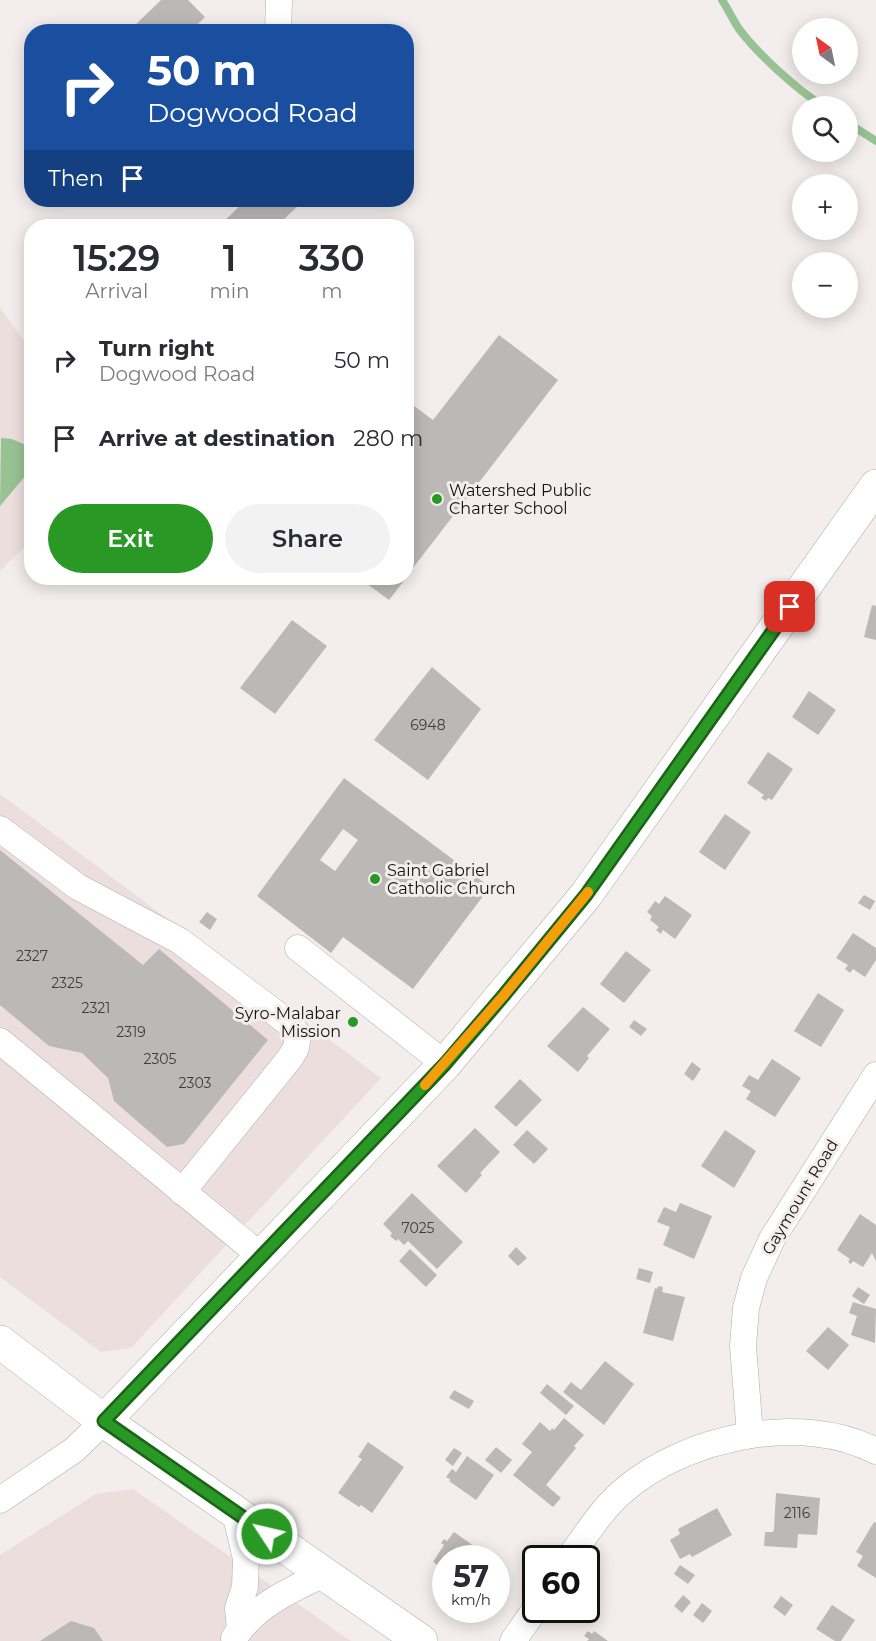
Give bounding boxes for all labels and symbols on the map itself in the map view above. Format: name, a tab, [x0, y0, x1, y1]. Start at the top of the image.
north arrow	[792, 18, 858, 84]
place label: Watershed Public Charter School	[449, 481, 592, 518]
marker: Watershed Public Charter School	[430, 492, 444, 506]
pin	[764, 581, 815, 632]
house number: 6948	[410, 716, 446, 734]
place label: Saint Gabriel Catholic Church	[387, 861, 516, 898]
marker: Saint Gabriel Catholic Church	[368, 872, 382, 886]
house number: 2327	[16, 947, 48, 965]
house number: 2325	[51, 974, 83, 992]
house number: 2321	[82, 999, 110, 1017]
place label: Syro-Malabar Mission	[235, 1004, 341, 1041]
marker: Syro-Malabar Mission	[346, 1015, 360, 1029]
house number: 2319	[116, 1023, 146, 1041]
house number: 2305	[143, 1050, 177, 1068]
house number: 2303	[179, 1074, 212, 1092]
street label: Gaymount Road	[758, 1136, 842, 1258]
house number: 7025	[401, 1219, 435, 1237]
position arrow	[235, 1502, 299, 1566]
house number: 2116	[784, 1504, 811, 1522]
speed limit sign: 60	[522, 1545, 600, 1623]

